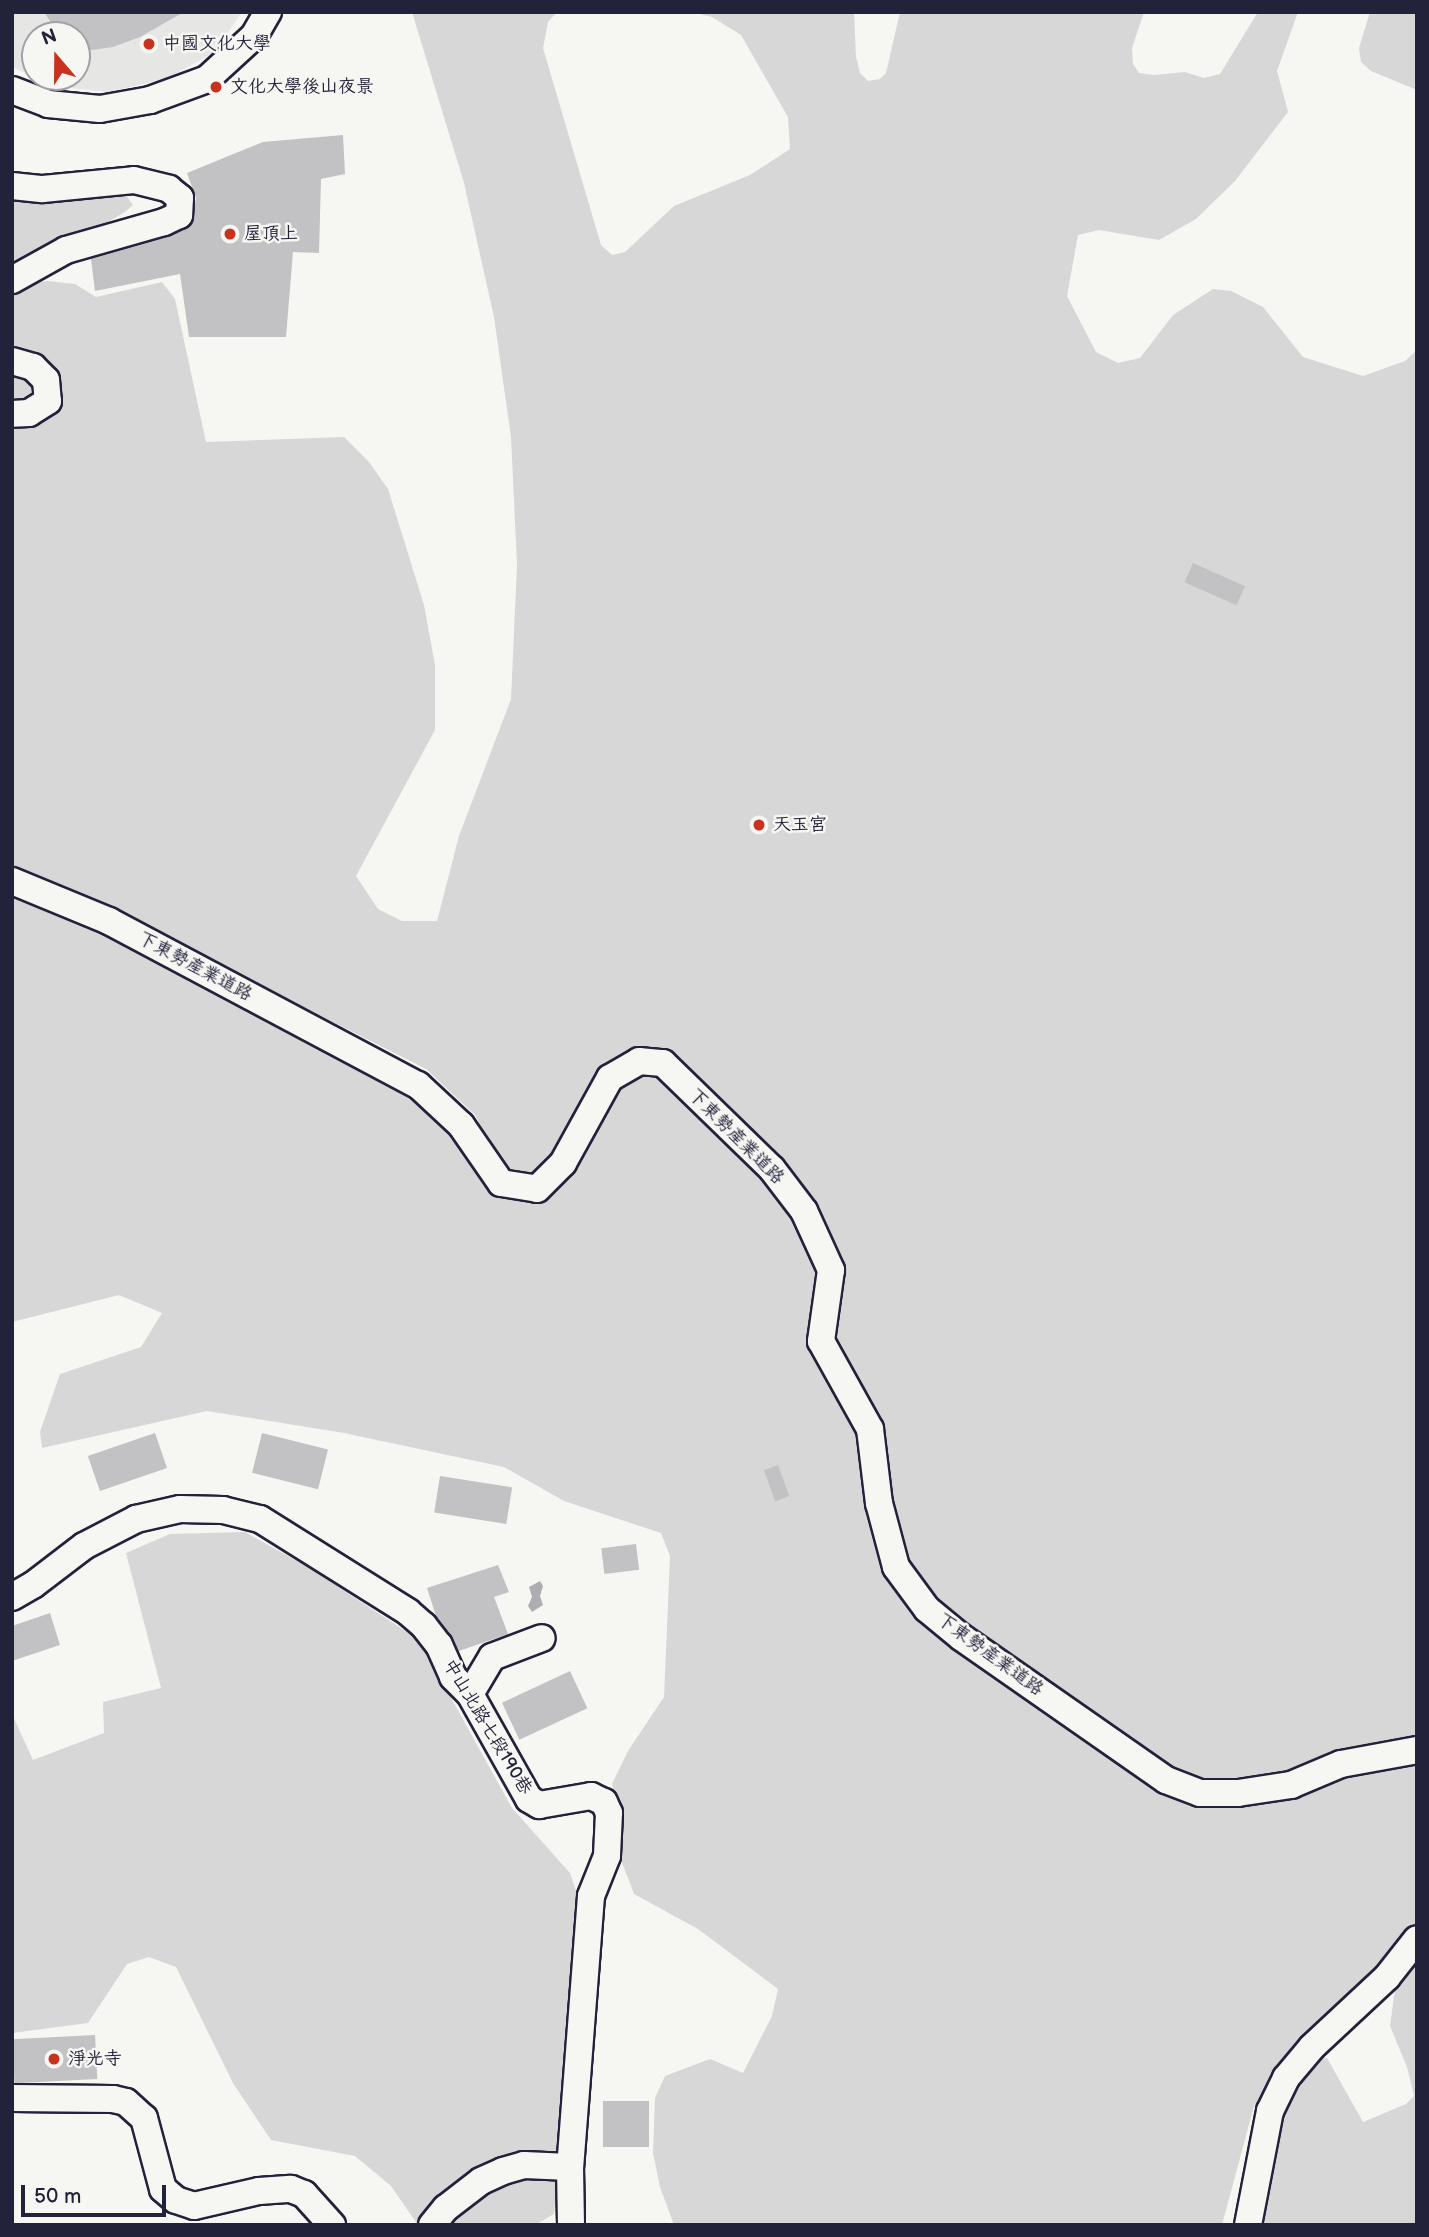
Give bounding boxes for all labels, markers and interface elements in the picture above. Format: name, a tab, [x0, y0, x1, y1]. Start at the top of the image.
north arrow	[21, 21, 91, 91]
text: N	[39, 24, 60, 51]
place label: 中國文化大學	[163, 33, 271, 55]
marker: 中國文化大學	[141, 36, 157, 52]
place label: 文化大學後山夜景	[230, 76, 374, 98]
marker: 文化大學後山夜景	[208, 79, 224, 95]
place label: 屋頂上	[244, 223, 298, 245]
marker: 屋頂上	[222, 226, 238, 242]
place label: 天玉宮	[773, 814, 827, 836]
marker: 天玉宮	[751, 817, 767, 833]
street label: 下東勢產業道路	[134, 928, 256, 1006]
street label: 下東勢產業道路	[684, 1085, 788, 1189]
street label: 下東勢產業道路	[933, 1609, 1047, 1701]
street label: 中山北路七段190巷	[438, 1655, 536, 1799]
place label: 淨光寺	[68, 2048, 122, 2070]
marker: 淨光寺	[46, 2051, 62, 2067]
scale bar	[24, 2170, 170, 2214]
text: 50 m	[34, 2184, 81, 2209]

